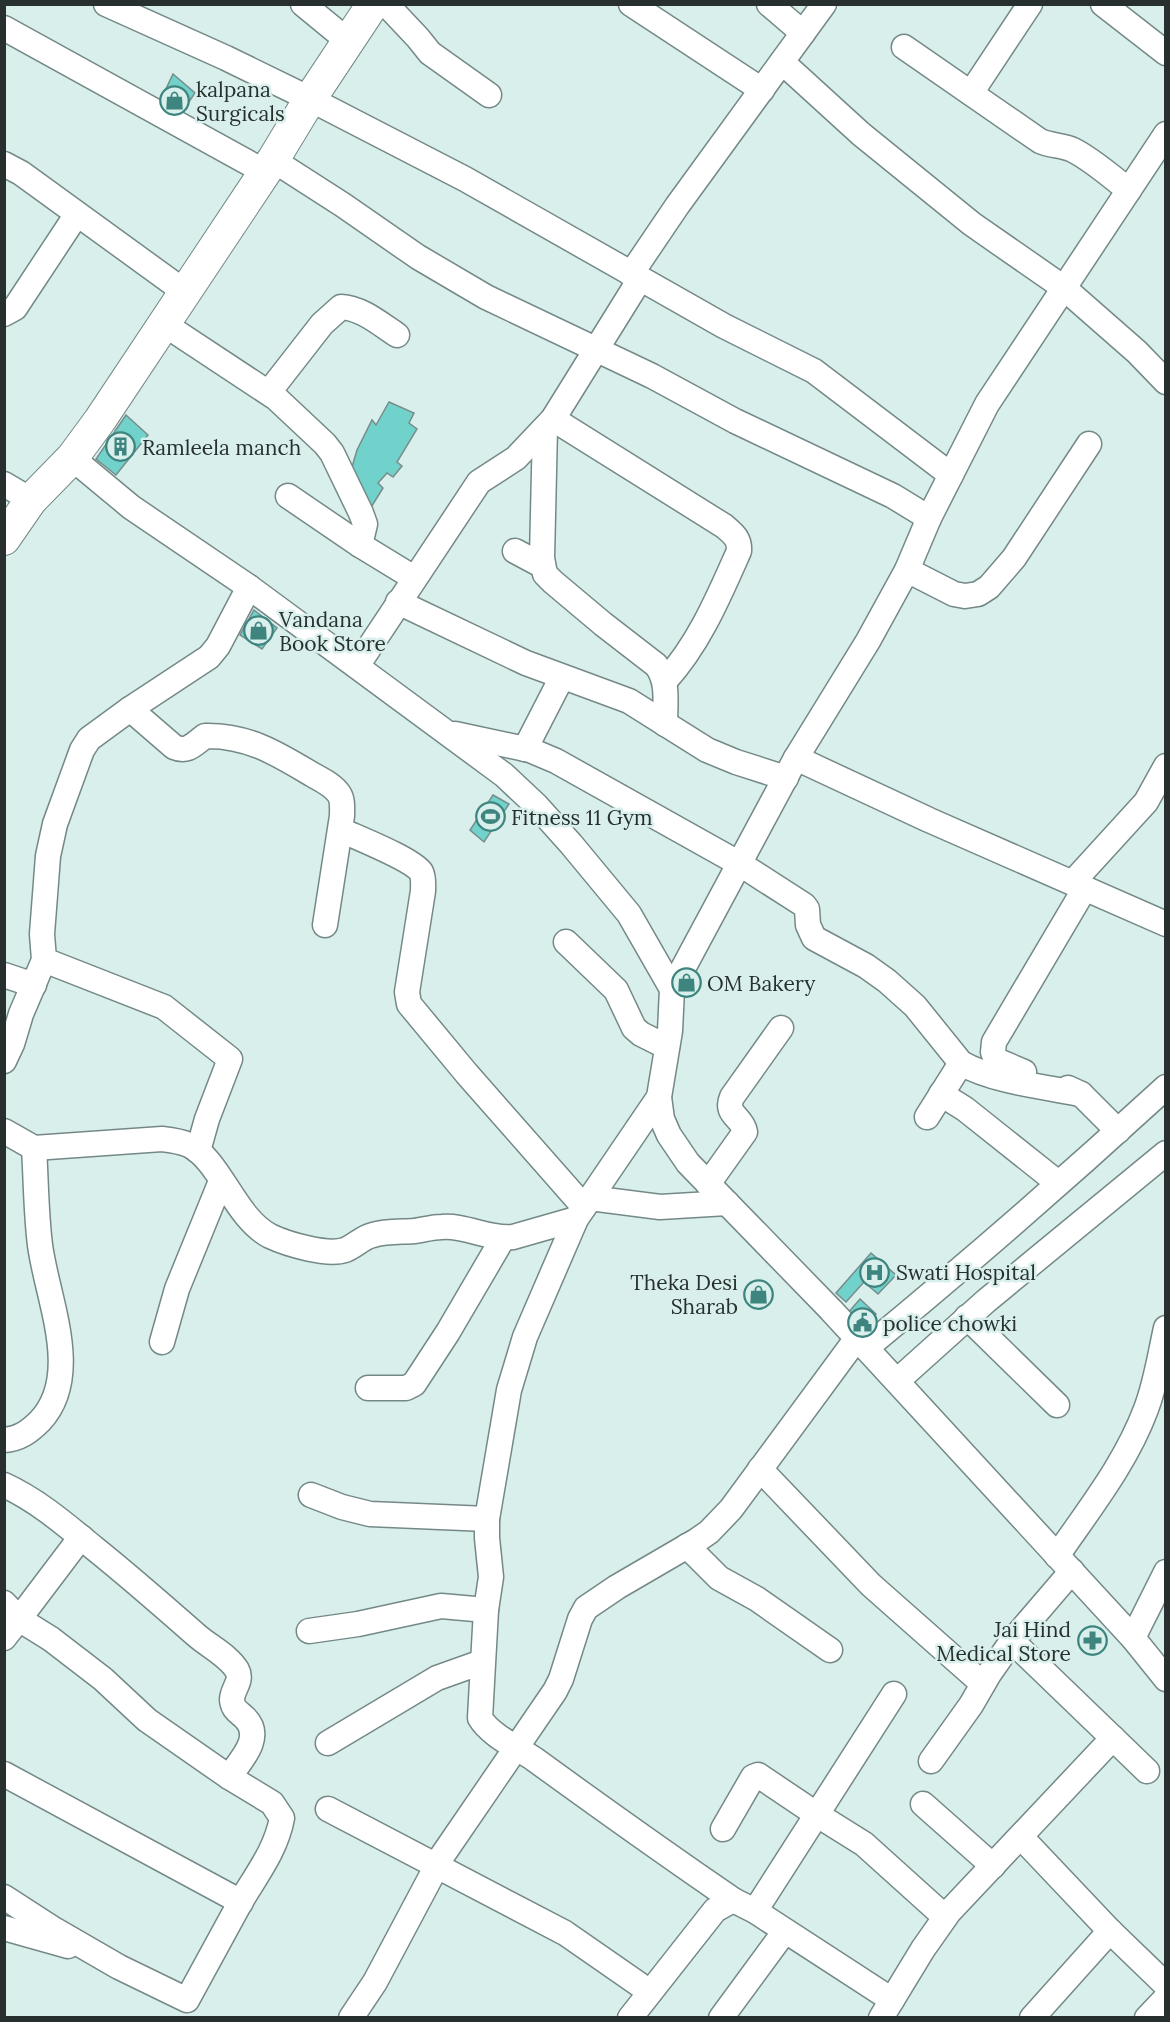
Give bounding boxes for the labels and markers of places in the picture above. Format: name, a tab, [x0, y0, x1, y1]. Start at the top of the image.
place label: kalpana Surgicals	[196, 76, 285, 127]
shop icon: kalpana Surgicals	[159, 85, 191, 117]
building icon: Ramleela manch	[105, 431, 137, 463]
place label: Ramleela manch	[142, 434, 301, 461]
place label: Vandana Book Store	[278, 606, 386, 657]
shop icon: Vandana Book Store	[242, 615, 274, 647]
sports icon: Fitness 11 Gym	[474, 801, 506, 833]
place label: Fitness 11 Gym	[511, 804, 653, 831]
shop icon: OM Bakery	[670, 967, 702, 999]
place label: OM Bakery	[707, 970, 815, 997]
hospital icon: Swati Hospital	[859, 1256, 891, 1288]
place label: Swati Hospital	[896, 1259, 1036, 1286]
place label: Theka Desi Sharab	[630, 1269, 738, 1320]
shop icon: Theka Desi Sharab	[743, 1278, 775, 1310]
public building icon: police chowki	[846, 1307, 878, 1339]
place label: police chowki	[883, 1310, 1017, 1337]
place label: Jai Hind Medical Store	[936, 1616, 1071, 1667]
pharmacy icon: Jai Hind Medical Store	[1076, 1625, 1108, 1657]

